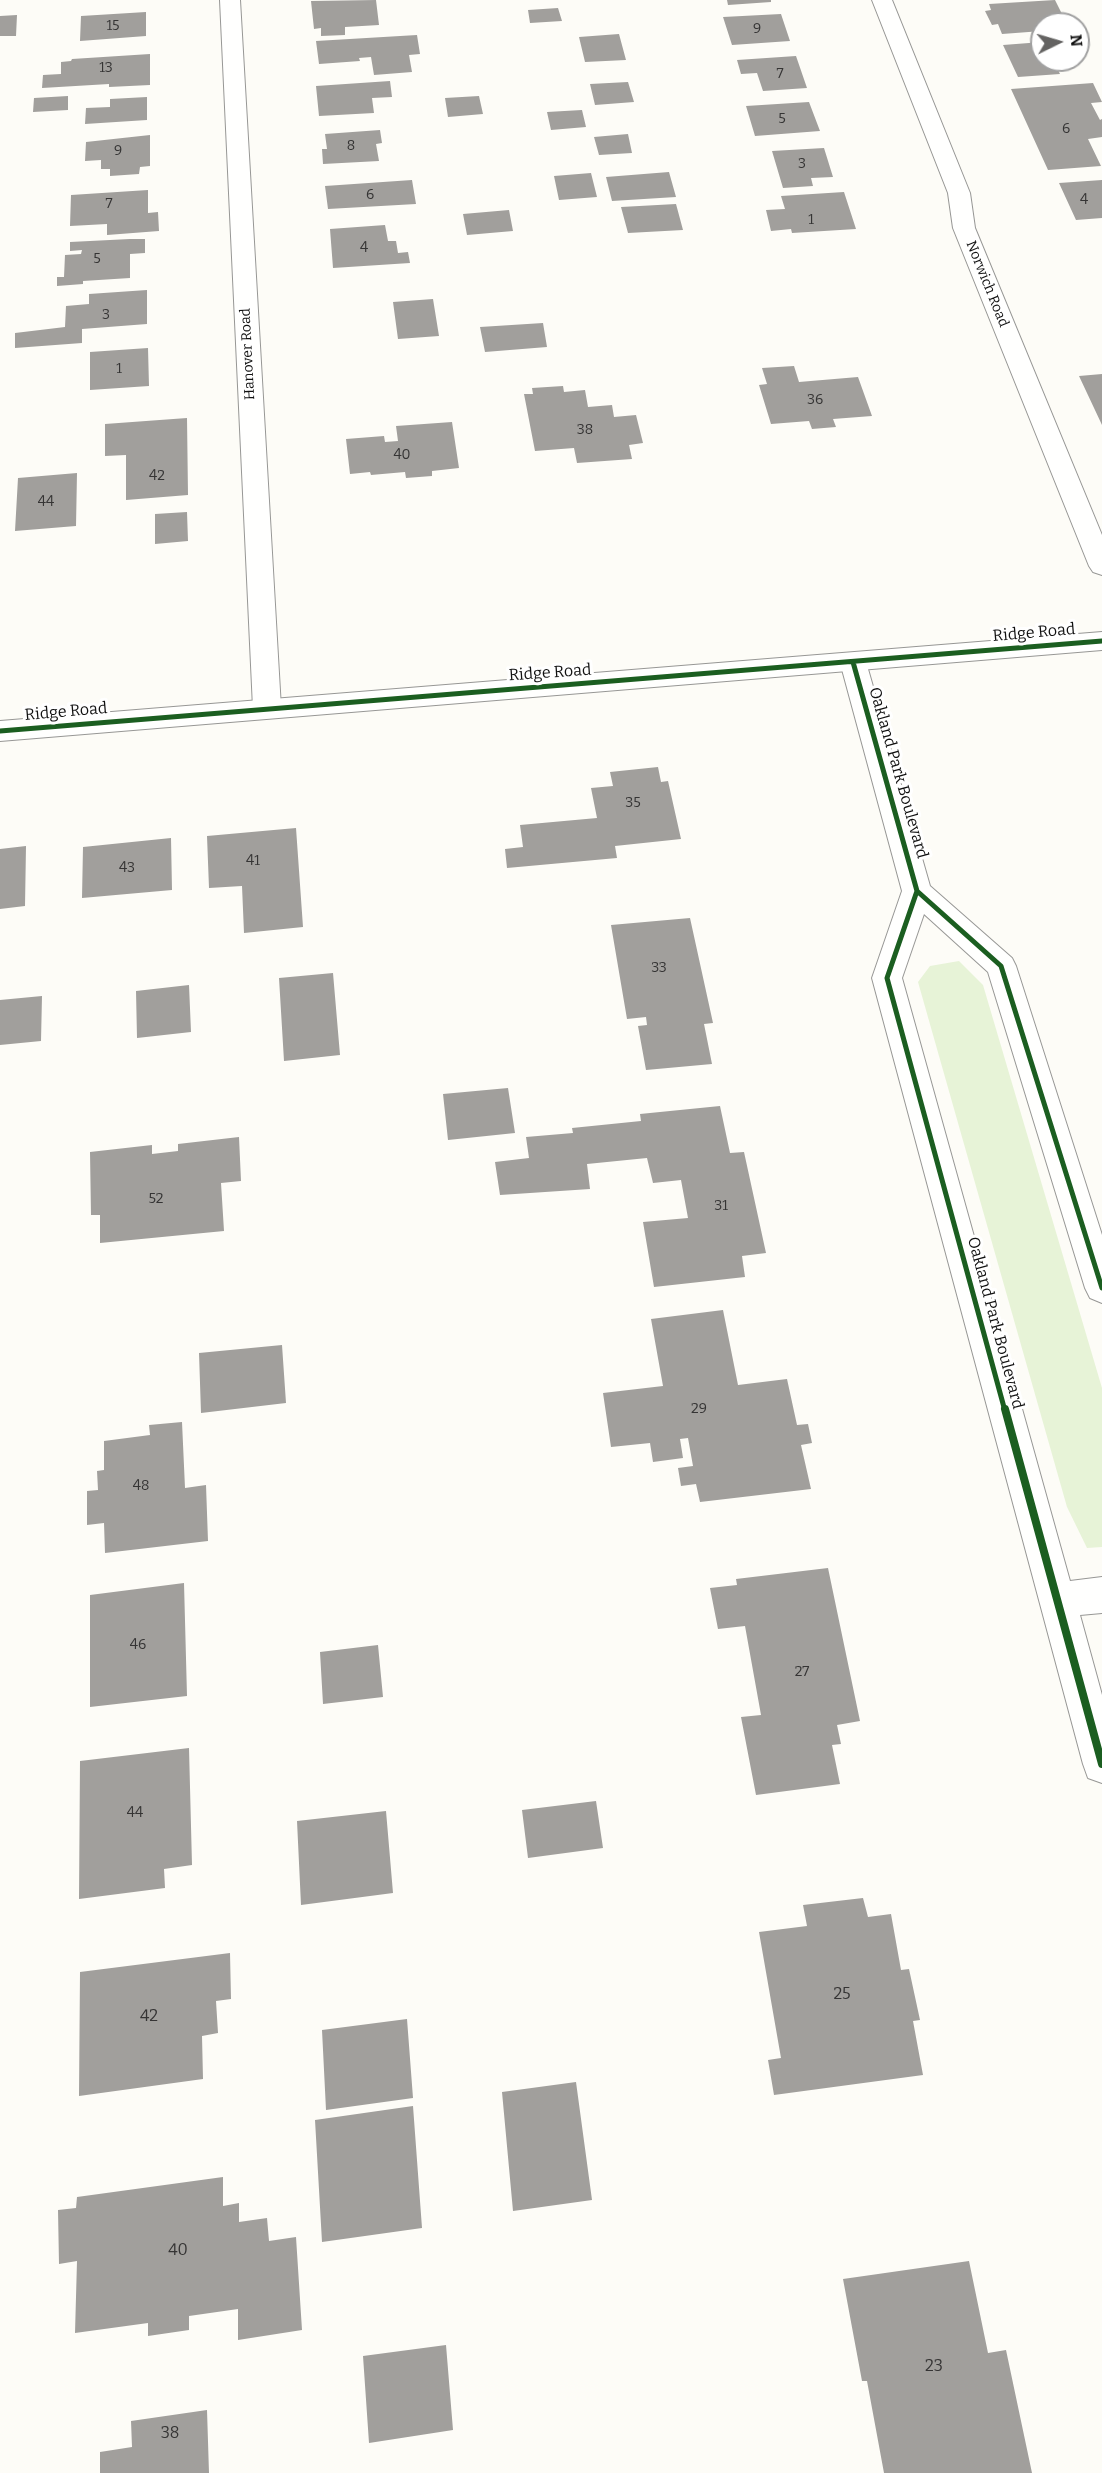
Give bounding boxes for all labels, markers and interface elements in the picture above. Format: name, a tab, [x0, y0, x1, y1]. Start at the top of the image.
north arrow	[1030, 12, 1090, 72]
house number: 15	[106, 18, 120, 34]
house number: 9	[753, 21, 761, 37]
text: N	[1066, 34, 1086, 48]
house number: 13	[99, 60, 113, 76]
house number: 7	[776, 66, 784, 82]
house number: 5	[778, 111, 786, 127]
house number: 6	[1062, 121, 1070, 137]
house number: 8	[347, 138, 355, 154]
house number: 9	[114, 143, 122, 159]
house number: 3	[798, 156, 806, 172]
house number: 6	[366, 187, 374, 203]
house number: 4	[1080, 192, 1088, 208]
house number: 7	[105, 196, 113, 212]
house number: 1	[808, 212, 814, 228]
street label: Norwich Road	[962, 238, 1012, 330]
house number: 4	[360, 240, 368, 256]
house number: 5	[93, 251, 101, 267]
house number: 3	[102, 307, 110, 323]
street label: Hanover Road	[237, 308, 259, 400]
house number: 1	[116, 361, 122, 377]
house number: 36	[807, 392, 823, 408]
house number: 38	[577, 422, 593, 438]
house number: 40	[393, 447, 411, 463]
house number: 42	[149, 468, 165, 484]
house number: 44	[38, 494, 54, 510]
street label: Ridge Road	[992, 620, 1076, 646]
street label: Ridge Road	[508, 661, 592, 685]
street label: Oakland Park Boulevard	[864, 685, 932, 861]
street label: Ridge Road	[24, 699, 108, 725]
house number: 35	[625, 795, 641, 811]
house number: 41	[246, 853, 260, 869]
house number: 43	[119, 860, 135, 876]
house number: 33	[651, 960, 667, 976]
house number: 52	[149, 1191, 163, 1207]
house number: 31	[714, 1198, 728, 1214]
street label: Oakland Park Boulevard	[963, 1235, 1027, 1411]
house number: 29	[691, 1401, 707, 1417]
house number: 48	[133, 1478, 149, 1494]
house number: 46	[130, 1637, 146, 1653]
house number: 27	[795, 1664, 809, 1680]
house number: 44	[127, 1805, 143, 1821]
house number: 25	[833, 1985, 851, 2005]
house number: 42	[140, 2007, 158, 2027]
house number: 40	[168, 2241, 188, 2261]
house number: 23	[925, 2357, 943, 2377]
house number: 38	[161, 2424, 179, 2444]

